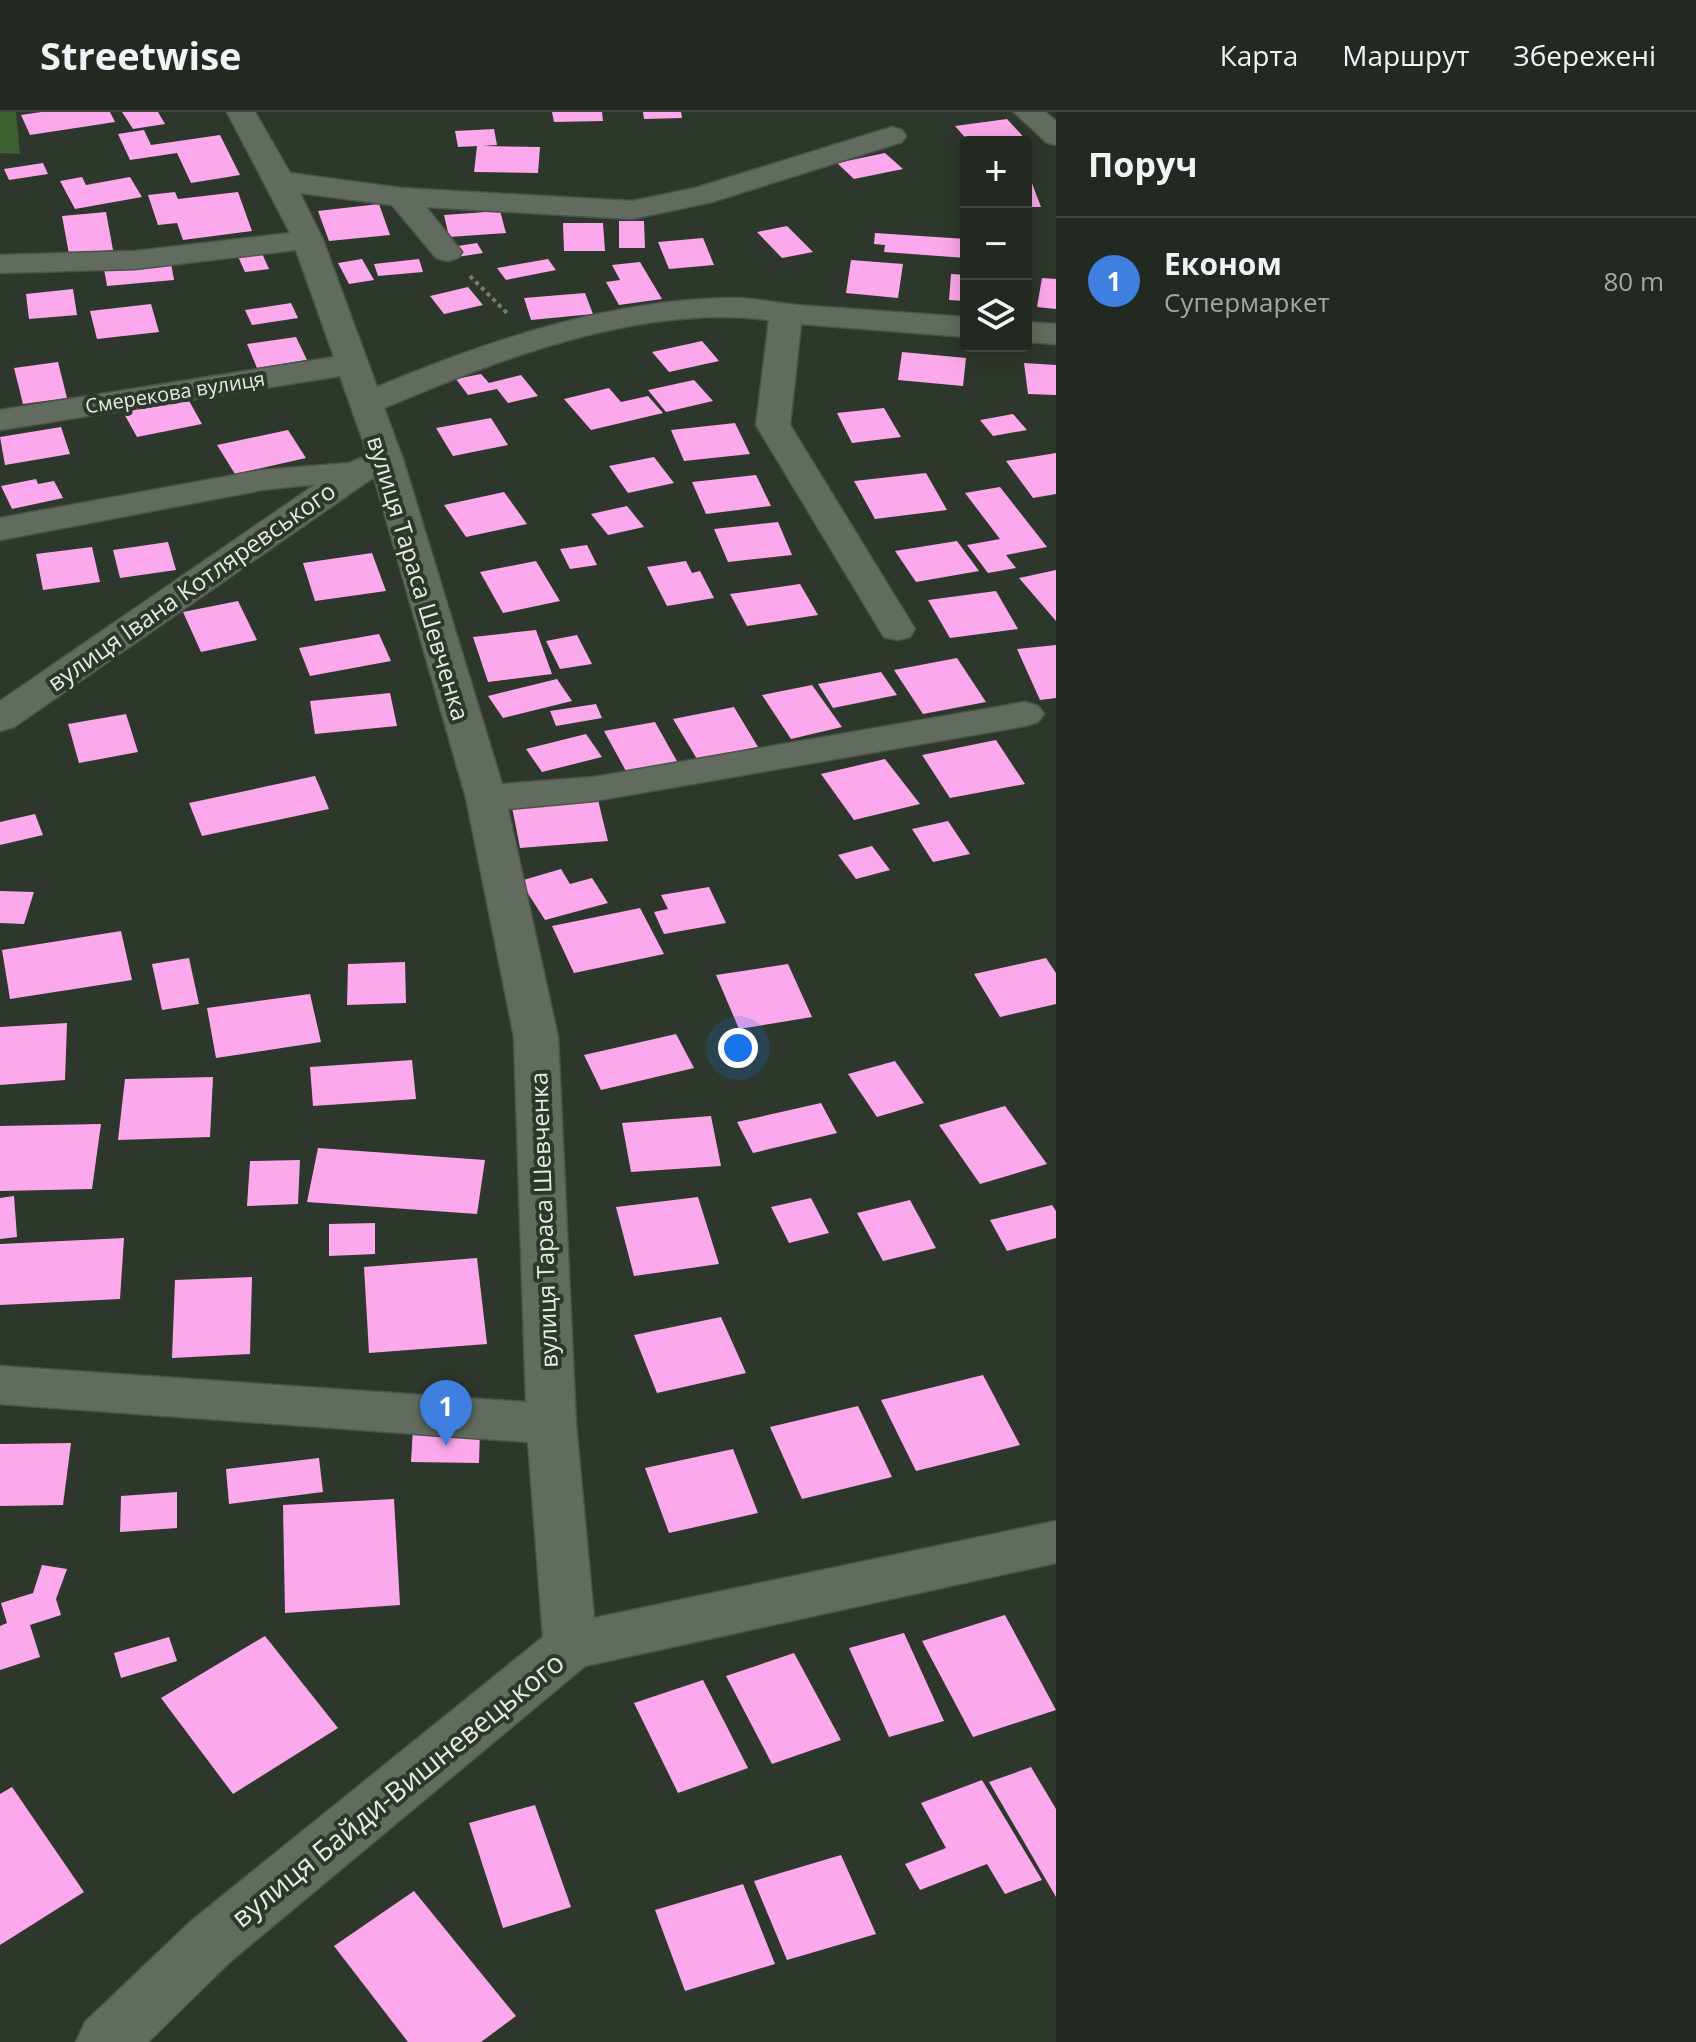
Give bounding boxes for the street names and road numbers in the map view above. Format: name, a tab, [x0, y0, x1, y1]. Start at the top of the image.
street label: Смерекова вулиця	[83, 364, 267, 420]
street label: вулиця Тараса Шевченка	[360, 432, 478, 724]
street label: вулиця Івана Котляревського	[40, 474, 342, 698]
street label: вулиця Тараса Шевченка	[521, 1072, 565, 1368]
street label: вулиця Байди-Вишневецького	[223, 1643, 571, 1935]

